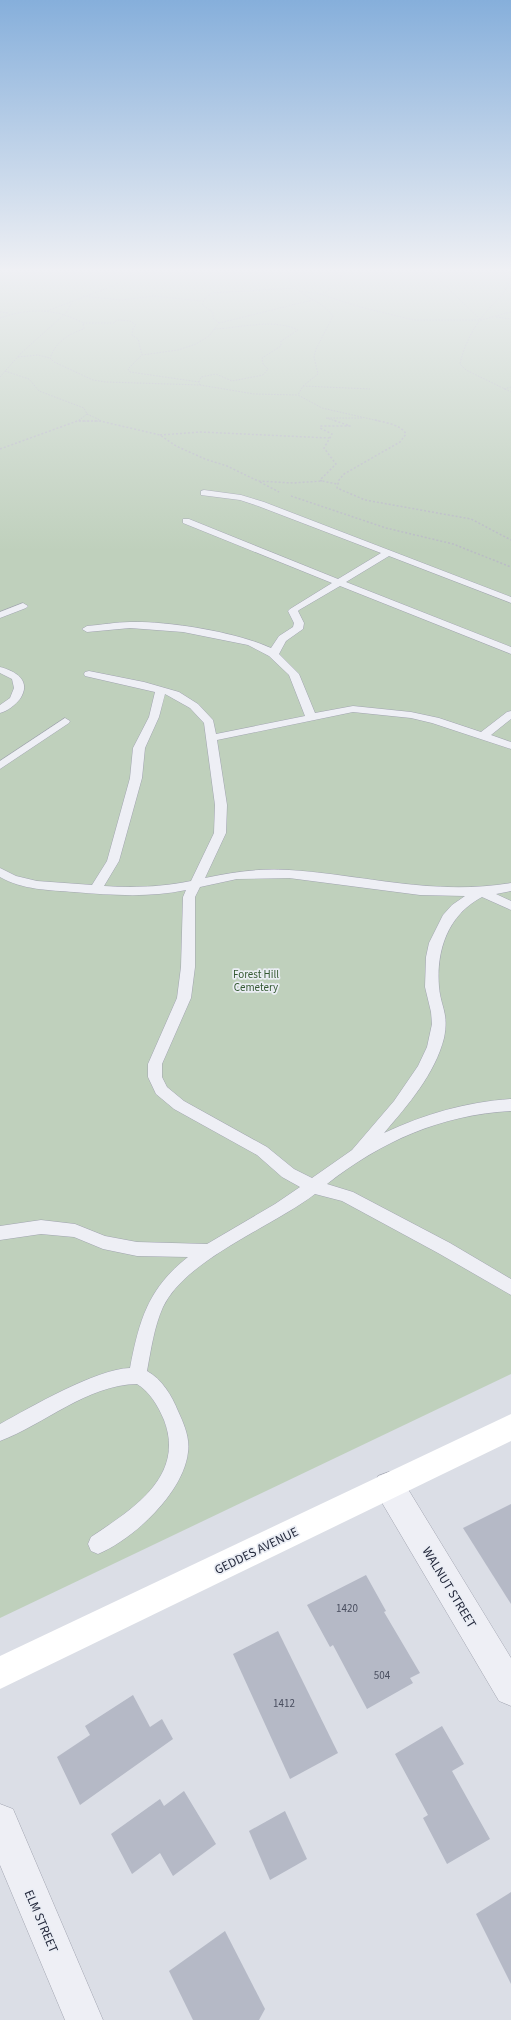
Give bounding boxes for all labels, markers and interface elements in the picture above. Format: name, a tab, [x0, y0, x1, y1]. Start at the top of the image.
park label: Forest Hill Cemetery	[233, 967, 279, 995]
street label: GEDDES AVENUE	[211, 1523, 302, 1579]
street label: WALNUT STREET	[418, 1544, 480, 1631]
house number: 1420	[336, 1601, 358, 1616]
house number: 504	[374, 1668, 391, 1683]
house number: 1412	[273, 1696, 295, 1711]
street label: ELM STREET	[20, 1887, 62, 1956]

